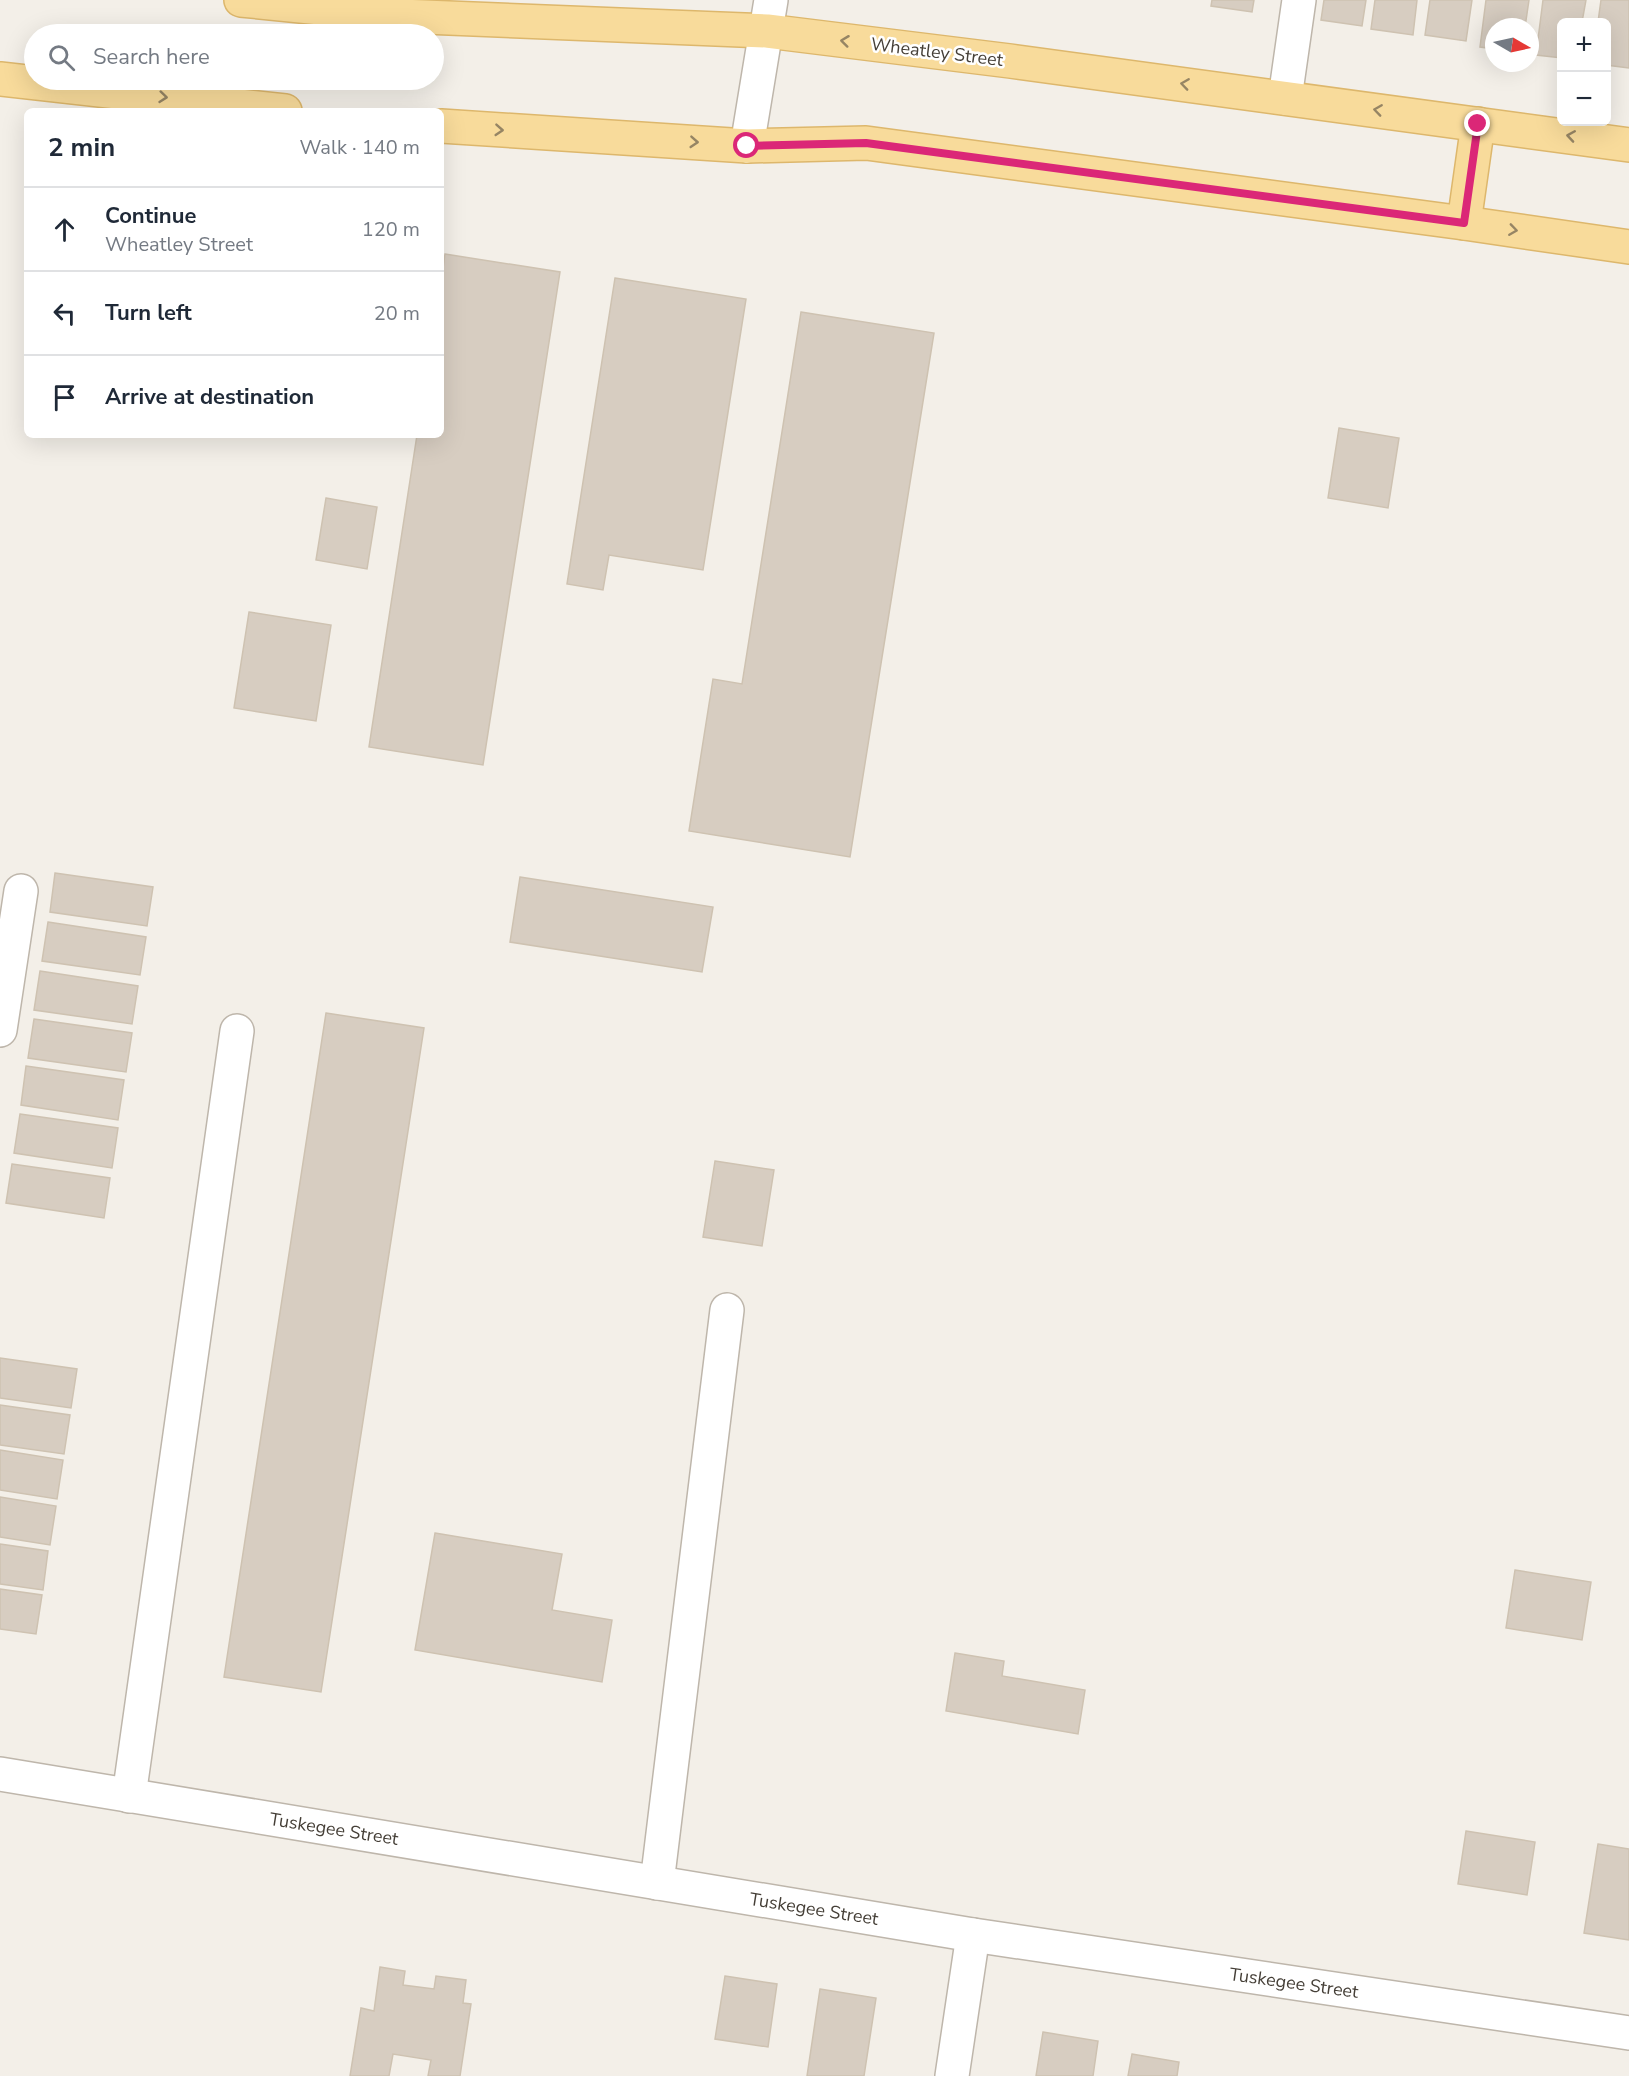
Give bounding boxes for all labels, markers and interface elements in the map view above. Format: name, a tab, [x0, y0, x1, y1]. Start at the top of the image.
north arrow	[1485, 18, 1539, 72]
map controls	[1557, 18, 1611, 126]
button: +	[1557, 18, 1611, 72]
search box	[24, 24, 444, 90]
street label: Wheatley Street	[869, 32, 1005, 72]
one-way arrow	[841, 35, 850, 47]
icon: search	[45, 41, 78, 74]
text: Search here	[93, 42, 210, 72]
button: −	[1557, 72, 1611, 126]
one-way arrow	[1180, 79, 1189, 91]
one-way arrow	[158, 91, 167, 103]
one-way arrow	[1373, 105, 1383, 117]
route end	[1464, 110, 1490, 136]
one-way arrow	[495, 123, 504, 136]
text: 2 min	[48, 130, 115, 165]
one-way arrow	[1567, 131, 1576, 143]
route start	[733, 132, 759, 158]
text: Walk · 140 m	[300, 134, 420, 161]
one-way arrow	[689, 136, 698, 149]
text: Continue	[105, 201, 196, 231]
icon: ahead	[48, 213, 81, 246]
text: 120 m	[362, 216, 420, 243]
one-way arrow	[1508, 223, 1518, 235]
text: Wheatley Street	[105, 231, 253, 258]
icon: left	[48, 297, 81, 330]
text: Turn left	[105, 298, 192, 328]
text: 20 m	[374, 300, 420, 327]
icon: arrive	[48, 381, 81, 414]
text: Arrive at destination	[105, 382, 314, 412]
street label: Tuskegee Street	[268, 1807, 401, 1851]
street label: Tuskegee Street	[748, 1887, 881, 1931]
street label: Tuskegee Street	[1228, 1962, 1361, 2004]

